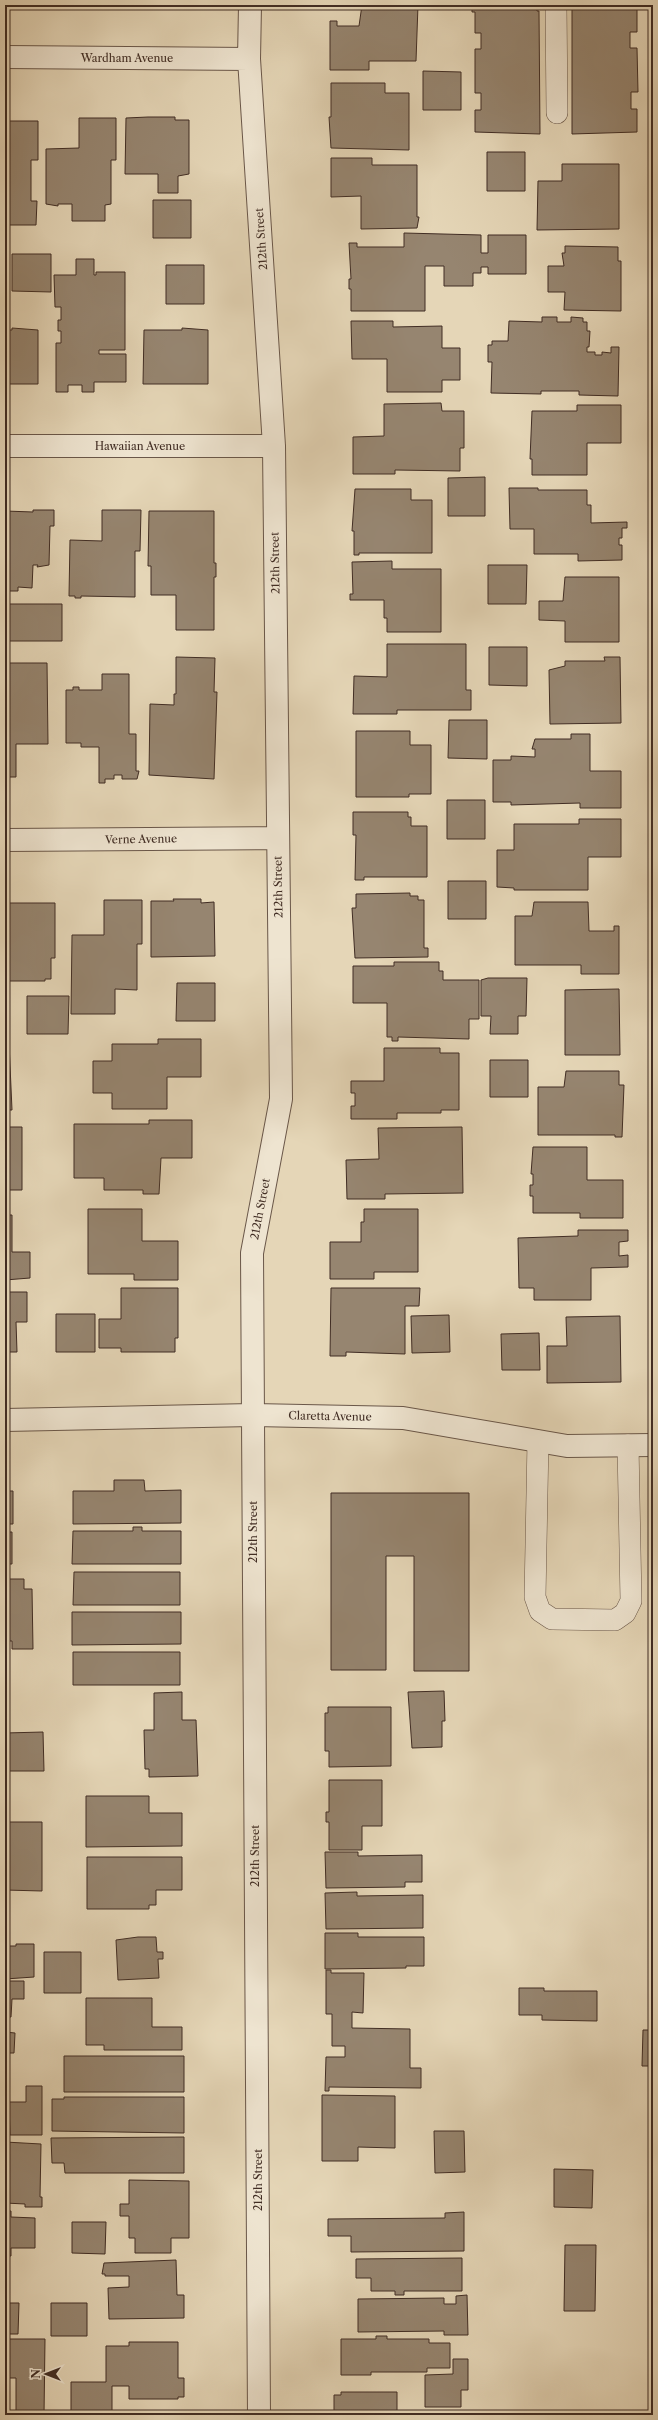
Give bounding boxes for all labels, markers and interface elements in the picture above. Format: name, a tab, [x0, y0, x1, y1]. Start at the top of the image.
street label: Wardham Avenue	[80, 51, 173, 65]
street label: 212th Street	[252, 207, 270, 270]
street label: Hawaiian Avenue	[95, 439, 185, 453]
street label: 212th Street	[267, 532, 283, 594]
street label: Verne Avenue	[104, 831, 177, 847]
street label: 212th Street	[270, 856, 286, 918]
street label: 212th Street	[247, 1177, 273, 1241]
street label: Claretta Avenue	[288, 1408, 372, 1424]
street label: 212th Street	[246, 1501, 260, 1563]
street label: 212th Street	[248, 1825, 262, 1887]
street label: 212th Street	[251, 2149, 265, 2211]
north arrow	[26, 2354, 66, 2394]
text: N	[29, 2369, 43, 2379]

